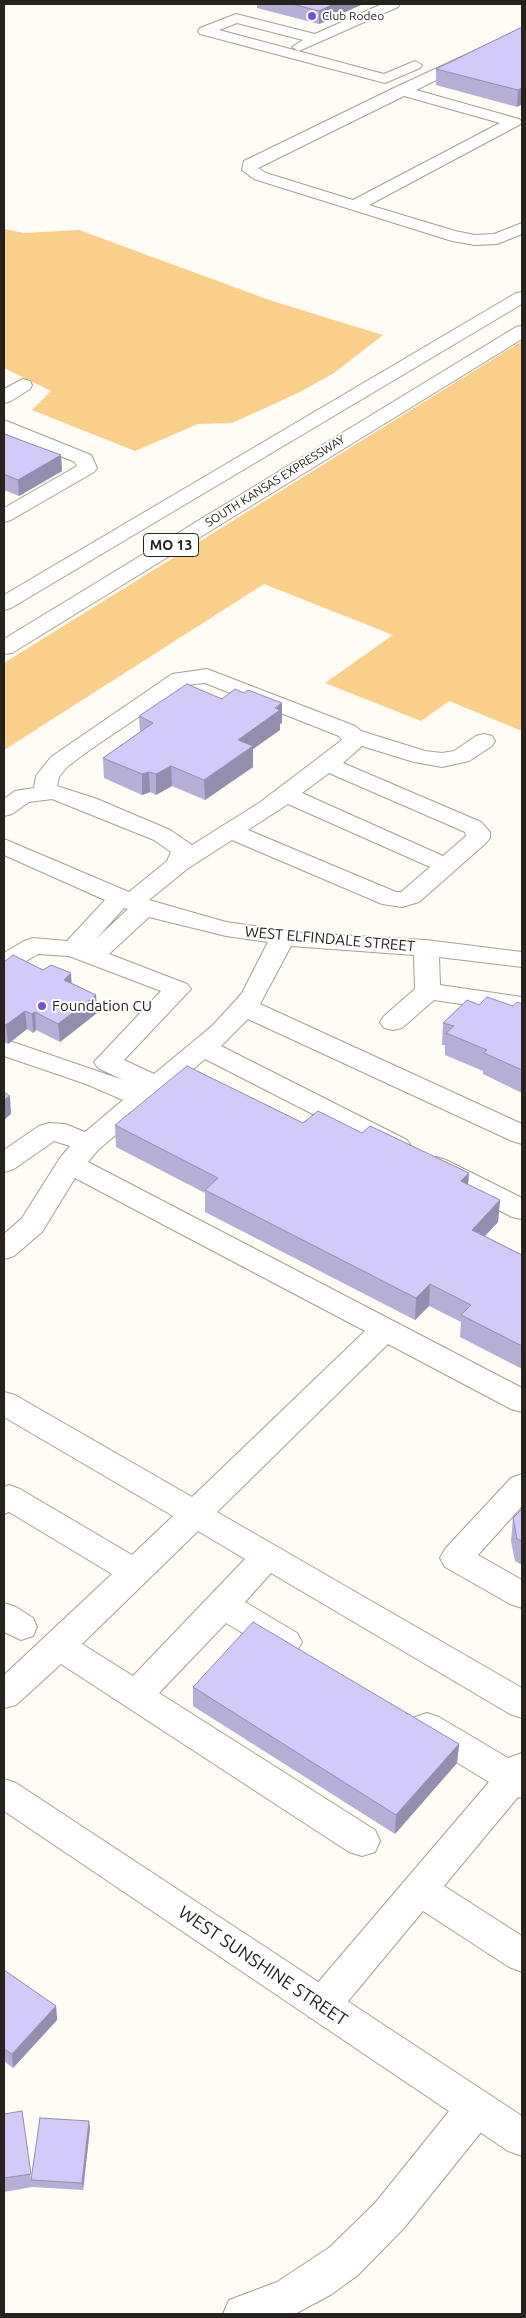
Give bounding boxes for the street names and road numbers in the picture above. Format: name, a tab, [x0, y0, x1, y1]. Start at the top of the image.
street label: SOUTH KANSAS EXPRESSWAY	[203, 432, 347, 530]
road number: MO 13	[144, 534, 198, 556]
street label: WEST ELFINDALE STREET	[244, 923, 416, 955]
street label: WEST SUNSHINE STREET	[174, 1901, 352, 2031]

